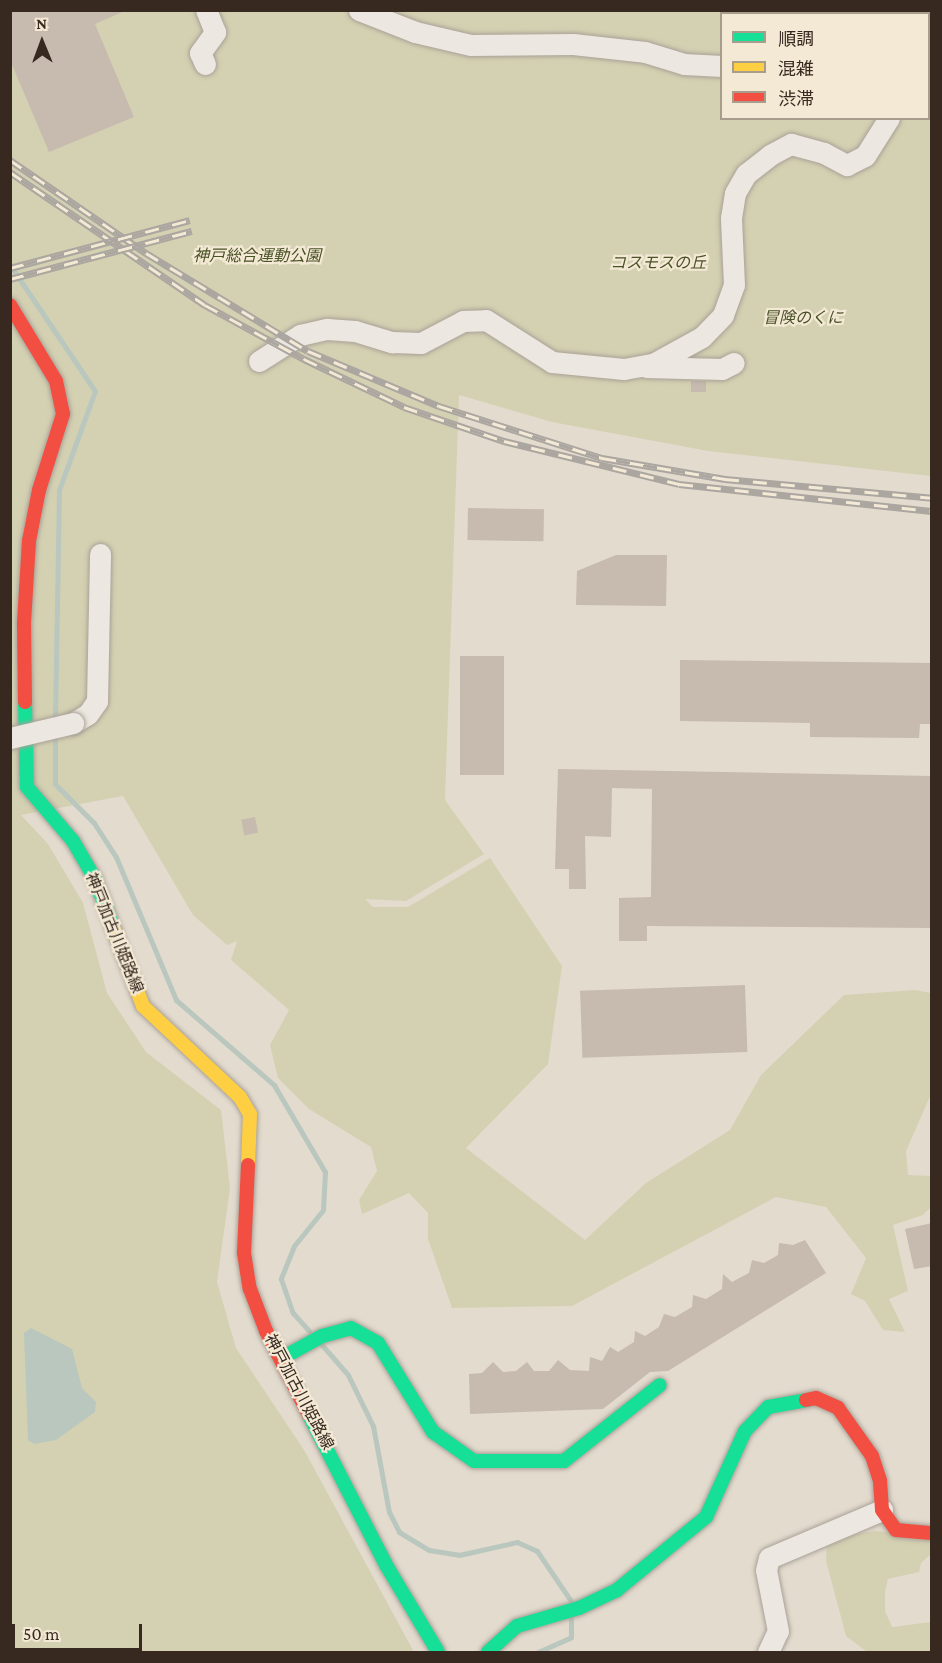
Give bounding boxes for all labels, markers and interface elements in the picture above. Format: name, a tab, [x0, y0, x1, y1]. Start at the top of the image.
north arrow	[12, 12, 72, 72]
legend	[720, 12, 930, 120]
text: N	[36, 15, 47, 32]
text: 順調	[778, 29, 814, 49]
text: 混雑	[778, 59, 814, 79]
text: 渋滞	[778, 89, 814, 109]
park label: 神戸総合運動公園	[193, 246, 321, 266]
park label: コスモスの丘	[610, 253, 706, 273]
park label: 冒険のくに	[763, 308, 843, 328]
street label: 神戸加古川姫路線	[81, 870, 147, 996]
street label: 神戸加古川姫路線	[260, 1331, 338, 1453]
scale bar	[15, 1612, 146, 1650]
text: 50 m	[23, 1624, 60, 1644]

